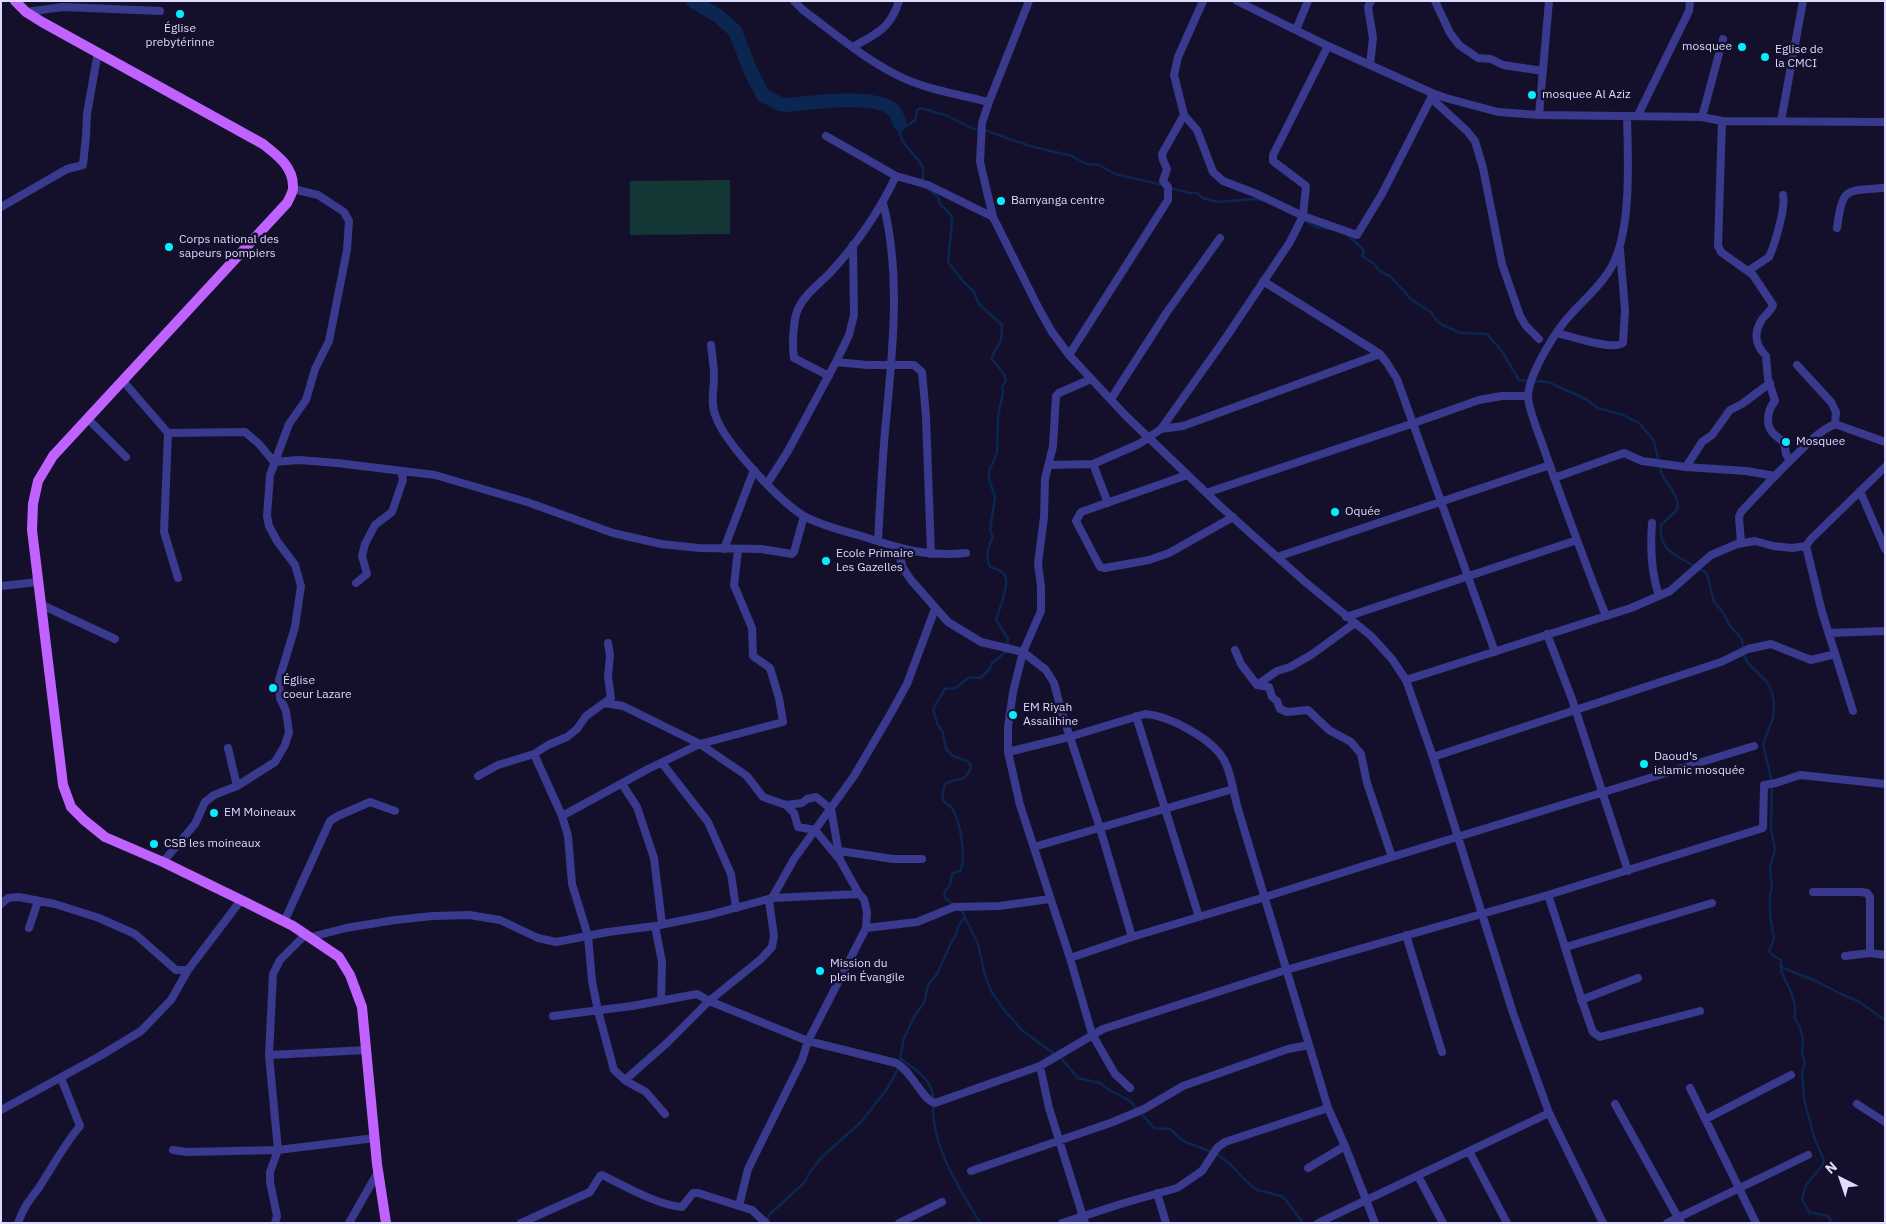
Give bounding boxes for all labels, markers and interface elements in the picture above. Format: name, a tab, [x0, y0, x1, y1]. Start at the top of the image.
marker: Église prebytérinne	[174, 8, 186, 20]
place label: Église prebytérinne	[145, 22, 215, 50]
place label: mosquee	[1682, 40, 1732, 54]
marker: mosquee	[1736, 41, 1748, 53]
place label: Eglise de la CMCI	[1775, 43, 1823, 71]
marker: Eglise de la CMCI	[1759, 51, 1771, 63]
place label: mosquee Al Aziz	[1542, 88, 1631, 102]
marker: mosquee Al Aziz	[1526, 89, 1538, 101]
place label: Bamyanga centre	[1011, 194, 1105, 208]
marker: Bamyanga centre	[995, 195, 1007, 207]
place label: Corps national des sapeurs pompiers	[179, 233, 279, 261]
marker: Corps national des sapeurs pompiers	[163, 241, 175, 253]
place label: Mosquee	[1796, 435, 1845, 449]
marker: Mosquee	[1780, 436, 1792, 448]
place label: Oquée	[1345, 505, 1380, 519]
marker: Oquée	[1329, 506, 1341, 518]
place label: Ecole Primaire Les Gazelles	[836, 547, 914, 575]
marker: Ecole Primaire Les Gazelles	[820, 555, 832, 567]
place label: Église coeur Lazare	[283, 674, 352, 702]
marker: Église coeur Lazare	[267, 682, 279, 694]
place label: EM Riyah Assalihine	[1023, 701, 1078, 729]
marker: EM Riyah Assalihine	[1007, 709, 1019, 721]
place label: Daoud's islamic mosquée	[1654, 750, 1745, 778]
marker: Daoud's islamic mosquée	[1638, 758, 1650, 770]
place label: EM Moineaux	[224, 806, 296, 820]
marker: EM Moineaux	[208, 807, 220, 819]
place label: CSB les moineaux	[164, 837, 261, 851]
marker: CSB les moineaux	[148, 838, 160, 850]
place label: Mission du plein Évangile	[830, 957, 905, 985]
marker: Mission du plein Évangile	[814, 965, 826, 977]
north arrow	[1816, 1154, 1866, 1204]
text: N	[1821, 1158, 1841, 1178]

